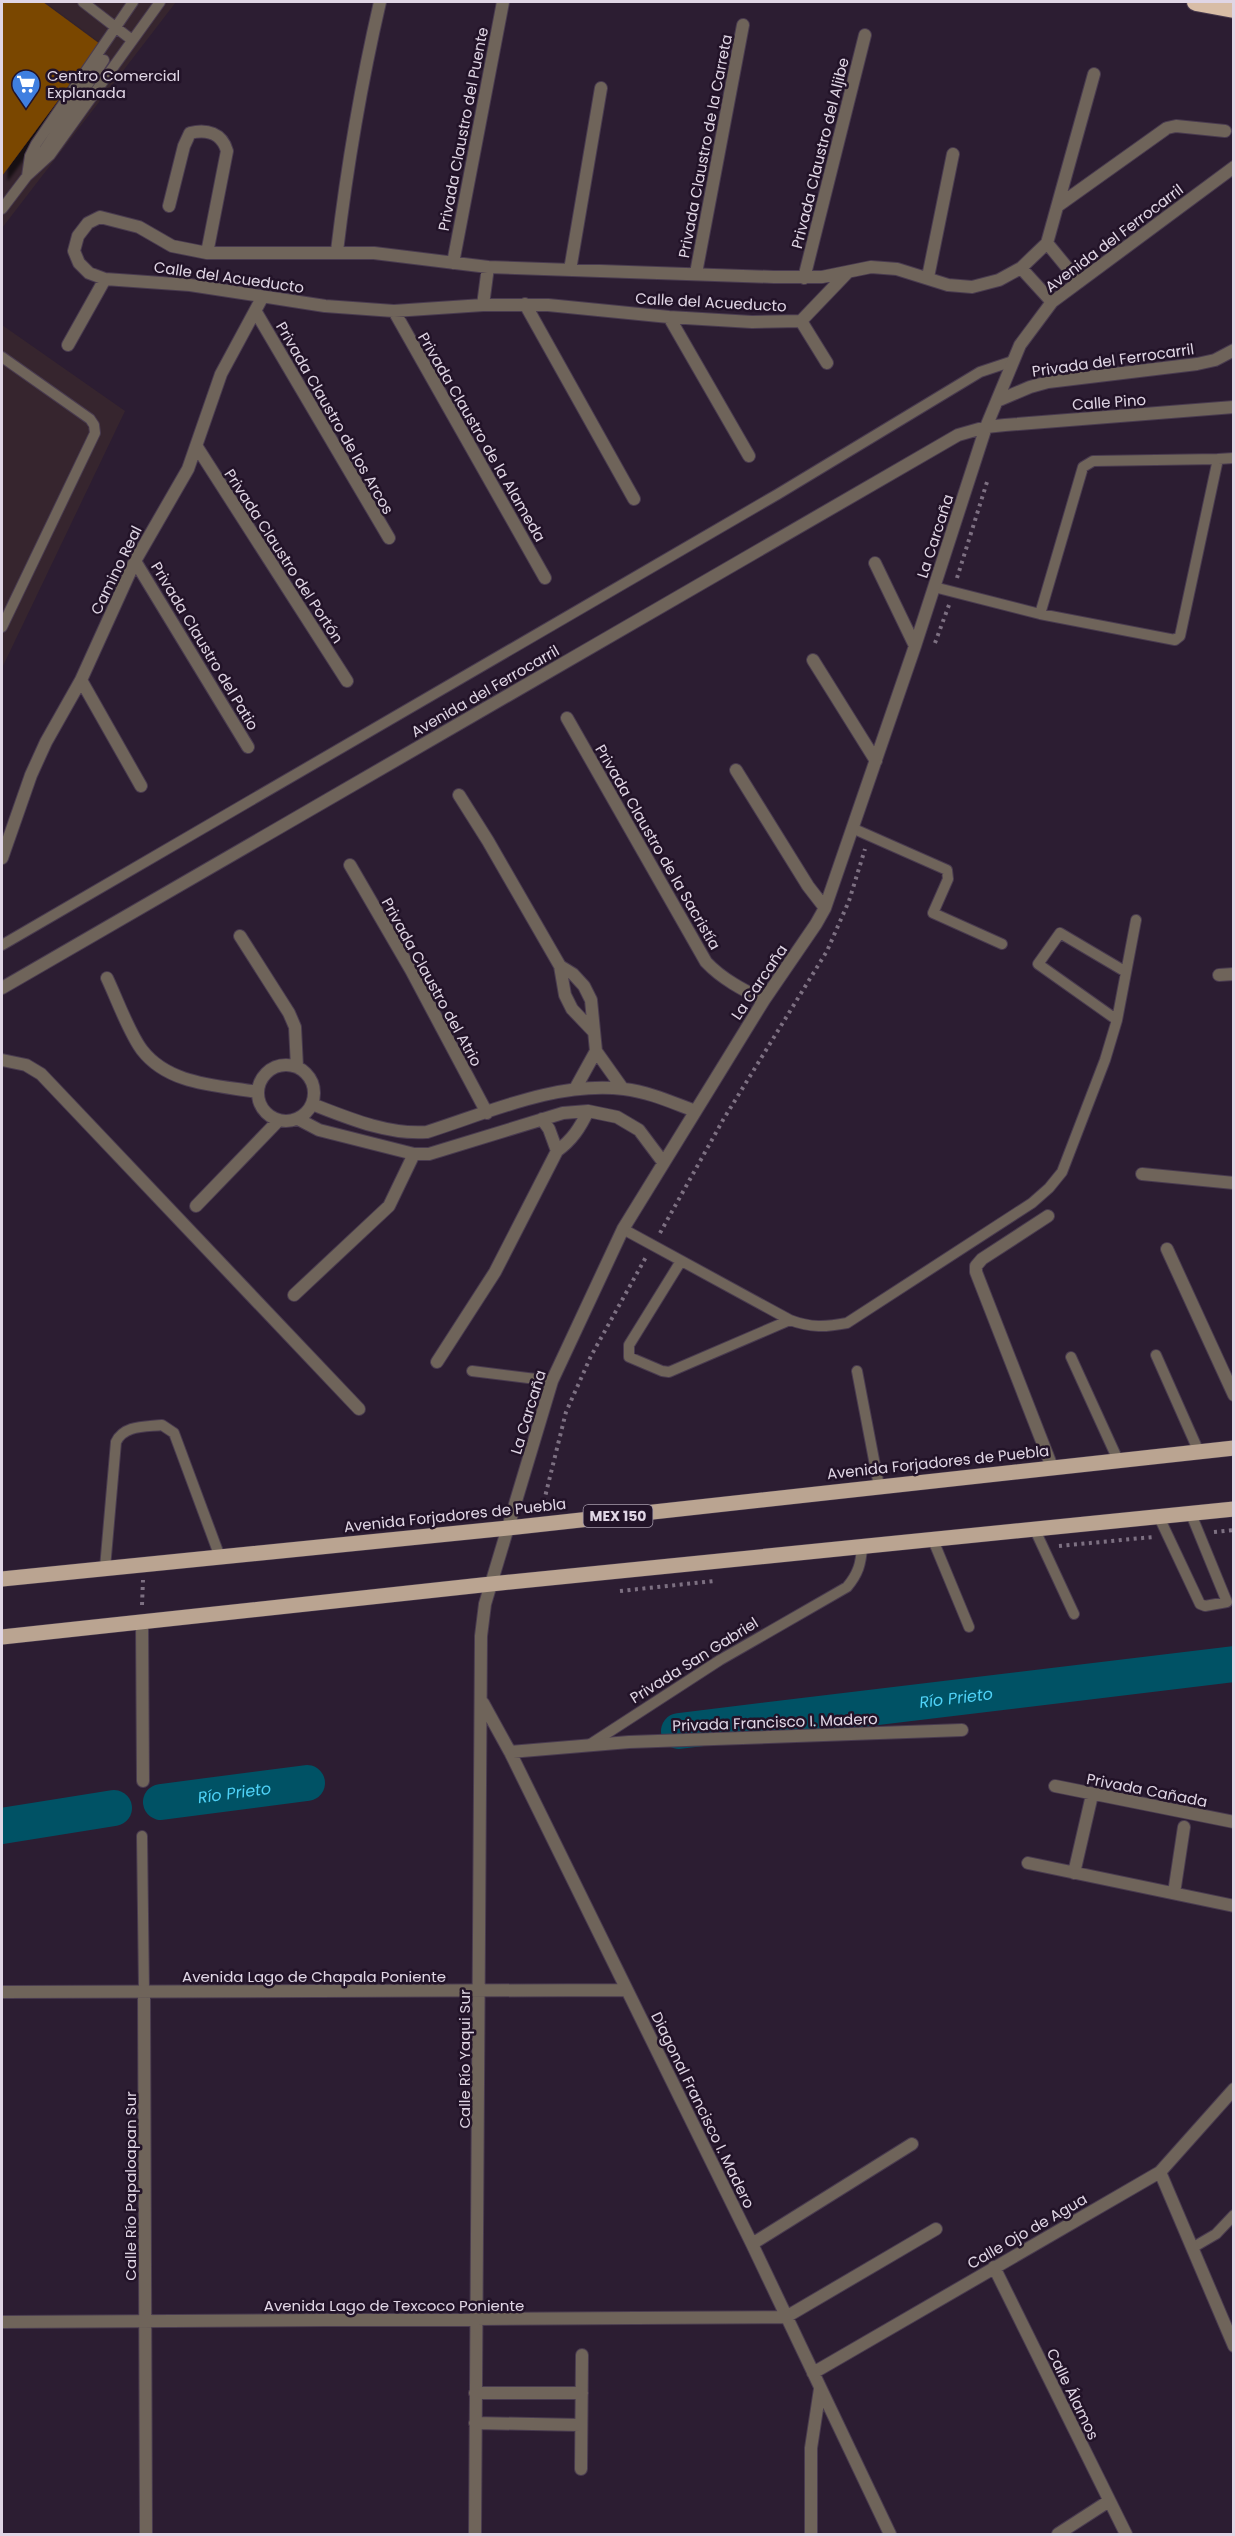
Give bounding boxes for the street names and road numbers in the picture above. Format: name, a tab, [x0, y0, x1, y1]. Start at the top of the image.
street label: Privada Claustro del Puente	[433, 25, 493, 233]
street label: Privada Claustro de la Carreta	[673, 32, 737, 260]
street label: Privada Claustro del Aljibe	[786, 55, 854, 251]
street label: Avenida del Ferrocarril	[1041, 179, 1187, 297]
street label: Calle del Acueducto	[152, 256, 306, 298]
street label: Calle del Acueducto	[635, 288, 787, 316]
street label: Privada Claustro de los Arcos	[271, 318, 399, 518]
street label: Privada Claustro de la Alameda	[413, 328, 551, 546]
street label: Privada del Ferrocarril	[1031, 338, 1195, 382]
street label: Calle Pino	[1071, 389, 1147, 415]
street label: Privada Claustro del Portón	[220, 465, 348, 647]
street label: La Carcaña	[912, 491, 958, 581]
street label: Camino Real	[85, 522, 147, 618]
street label: Privada Claustro del Patio	[146, 558, 264, 734]
street label: Avenida del Ferrocarril	[407, 640, 563, 742]
street label: Privada Claustro de la Sacristía	[590, 740, 726, 954]
street label: Privada Claustro del Atrio	[377, 894, 487, 1070]
street label: La Carcaña	[726, 940, 792, 1024]
street label: La Carcaña	[505, 1367, 551, 1457]
street label: Avenida Forjadores de Puebla	[826, 1440, 1050, 1484]
street label: Avenida Forjadores de Puebla	[343, 1493, 567, 1537]
road number: MEX 150	[584, 1505, 652, 1527]
street label: Privada San Gabriel	[626, 1612, 762, 1708]
street label: Privada Francisco I. Madero	[672, 1708, 878, 1736]
street label: Privada Cañada	[1085, 1768, 1209, 1812]
street label: Avenida Lago de Chapala Poniente	[182, 1966, 446, 1987]
street label: Calle Río Yaqui Sur	[454, 1989, 475, 2129]
street label: Diagonal Francisco I. Madero	[646, 2008, 760, 2212]
street label: Calle Río Papaloapan Sur	[120, 2091, 141, 2281]
street label: Calle Ojo de Agua	[963, 2188, 1091, 2274]
street label: Avenida Lago de Texcoco Poniente	[264, 2295, 524, 2316]
street label: Calle Álamos	[1042, 2345, 1104, 2443]

